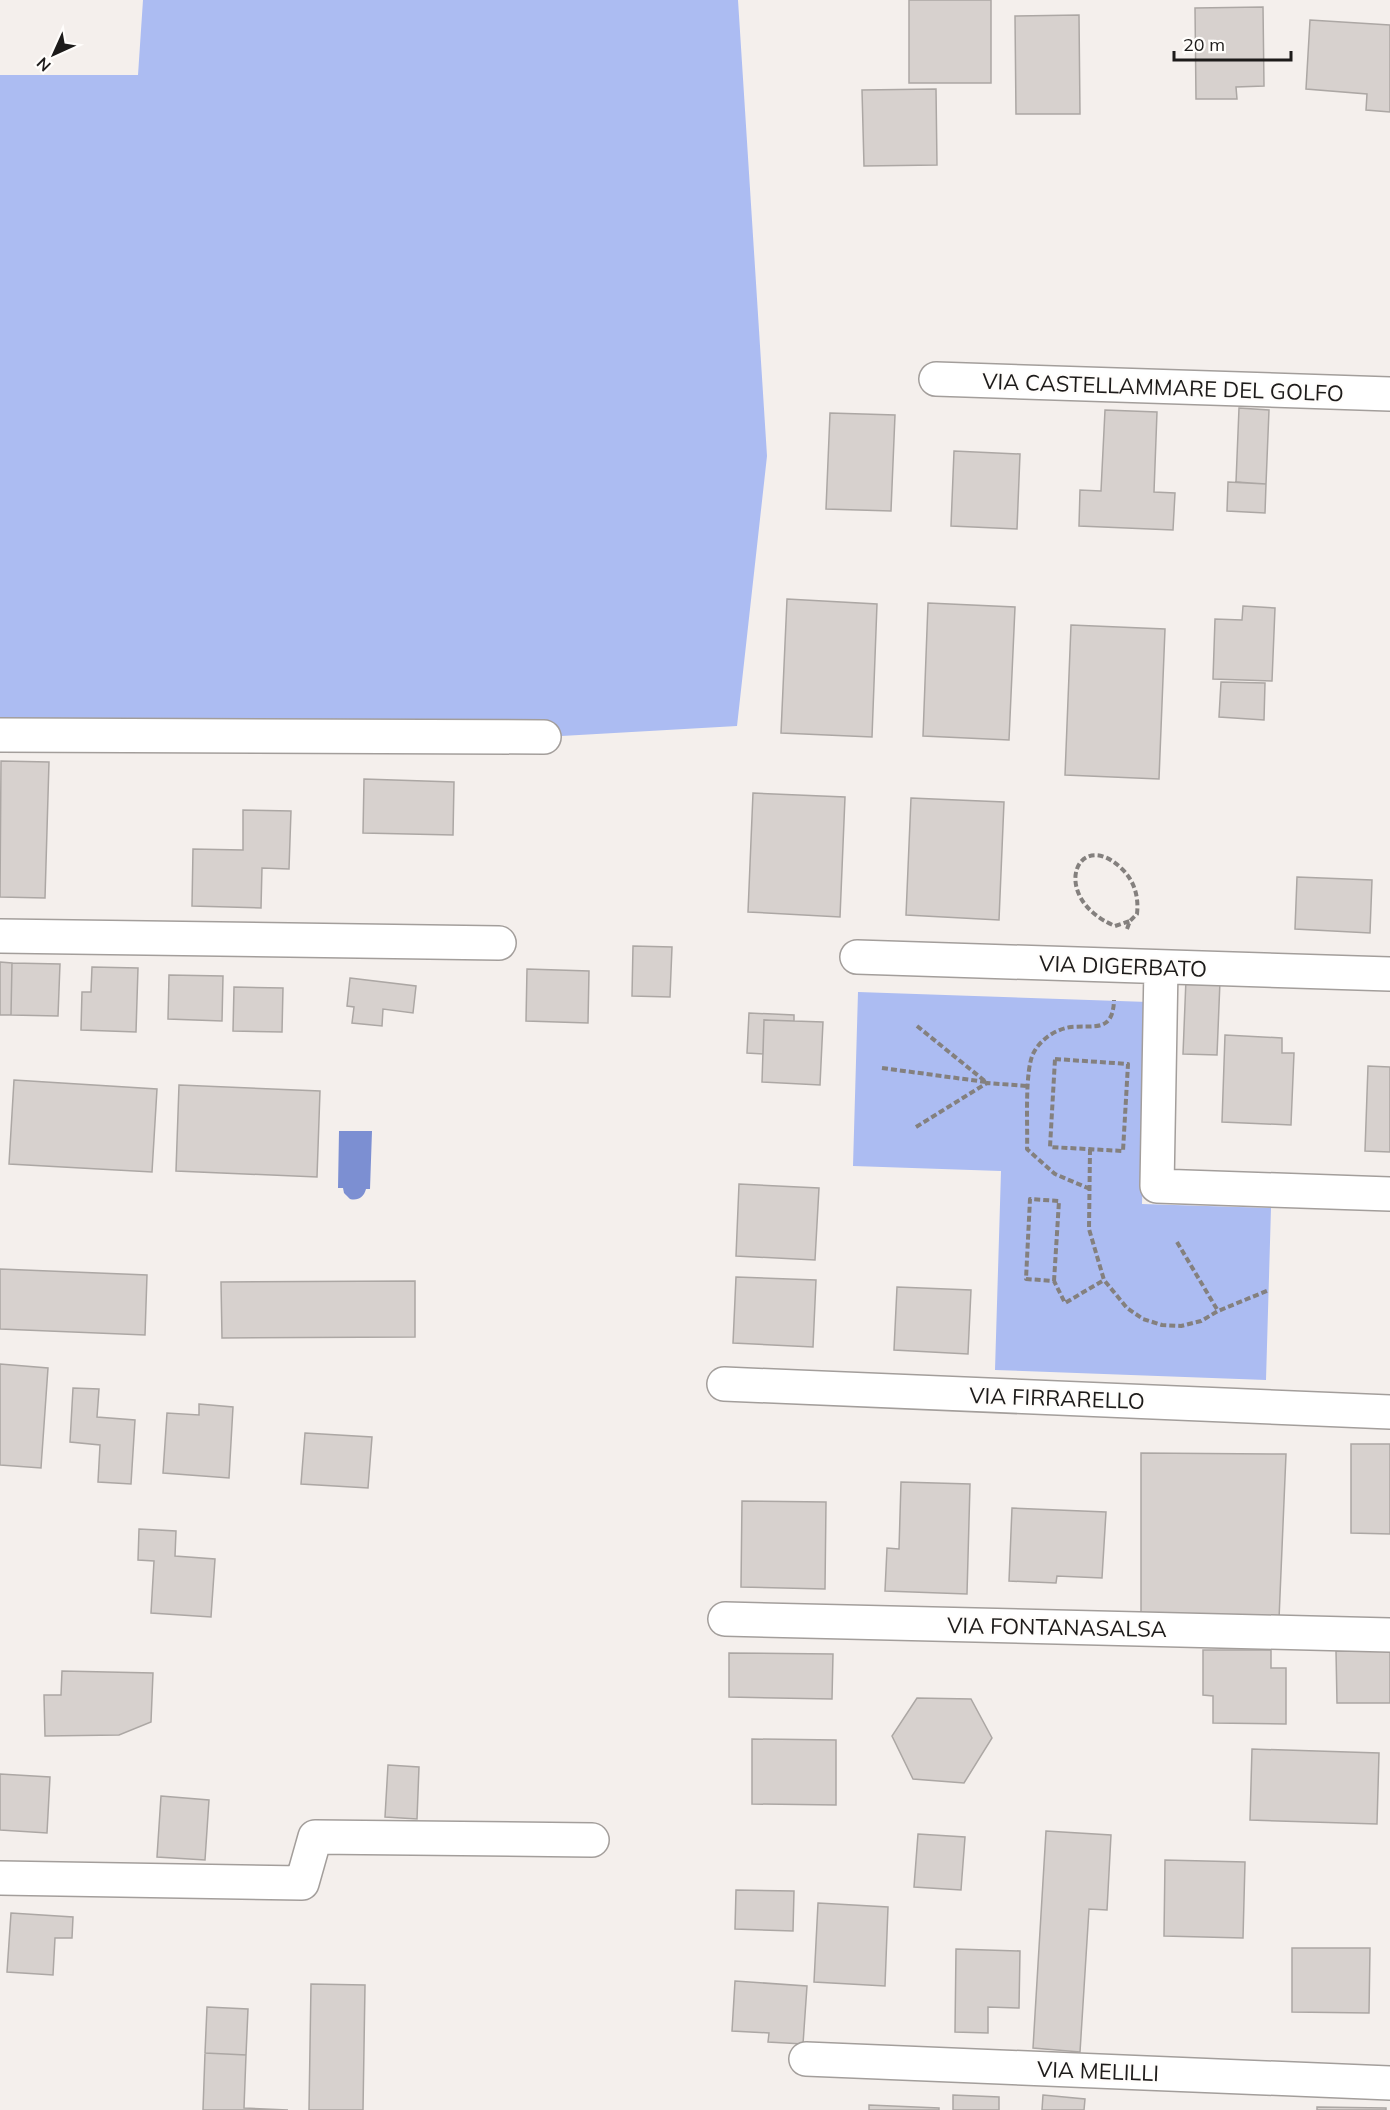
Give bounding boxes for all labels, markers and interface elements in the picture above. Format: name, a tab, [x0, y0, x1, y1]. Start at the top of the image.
north arrow	[24, 24, 84, 84]
scale bar	[1174, 24, 1291, 62]
text: 20 m	[1183, 33, 1225, 56]
text: N	[32, 53, 55, 76]
street label: VIA CASTELLAMMARE DEL GOLFO	[982, 367, 1344, 407]
street label: VIA DIGERBATO	[1039, 949, 1207, 983]
street label: VIA FIRRARELLO	[969, 1381, 1145, 1415]
street label: VIA FONTANASALSA	[947, 1611, 1167, 1643]
street label: VIA MELILLI	[1036, 2055, 1160, 2087]

